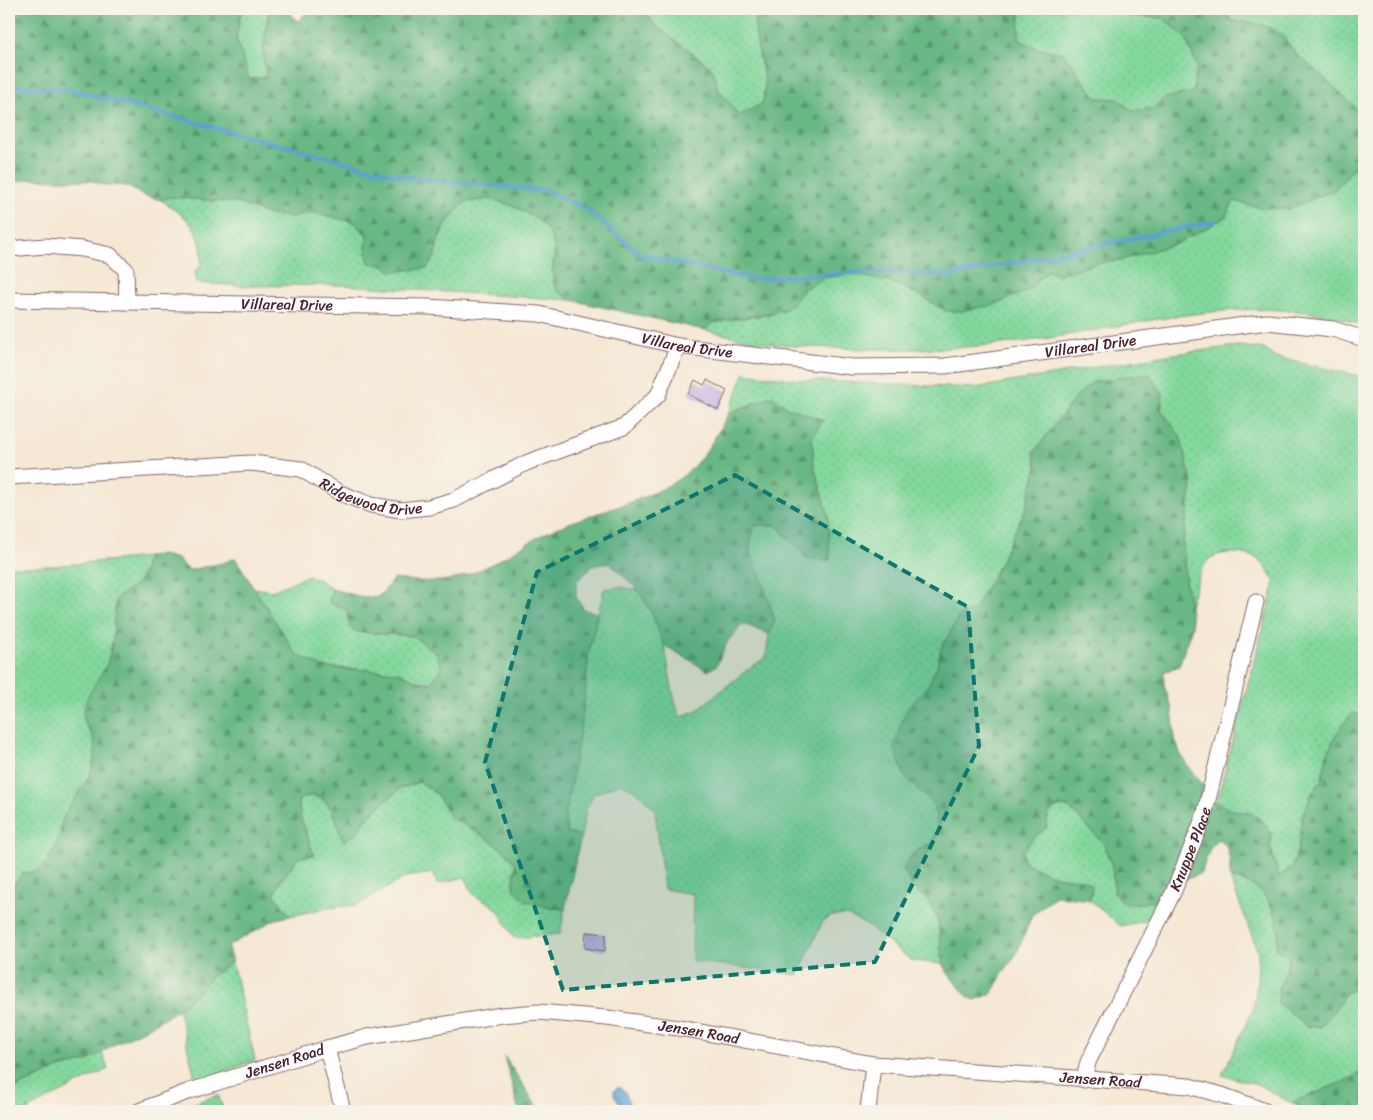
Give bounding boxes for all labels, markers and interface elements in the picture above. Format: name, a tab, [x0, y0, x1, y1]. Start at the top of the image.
street label: Villareal Drive	[241, 291, 333, 318]
street label: Villareal Drive	[639, 325, 734, 365]
street label: Villareal Drive	[1043, 327, 1138, 365]
street label: Ridgewood Drive	[314, 470, 424, 523]
street label: Knuppe Place	[1162, 804, 1219, 895]
street label: Jensen Road	[656, 1012, 742, 1052]
street label: Jensen Road	[241, 1036, 328, 1086]
street label: Jensen Road	[1058, 1064, 1143, 1096]

